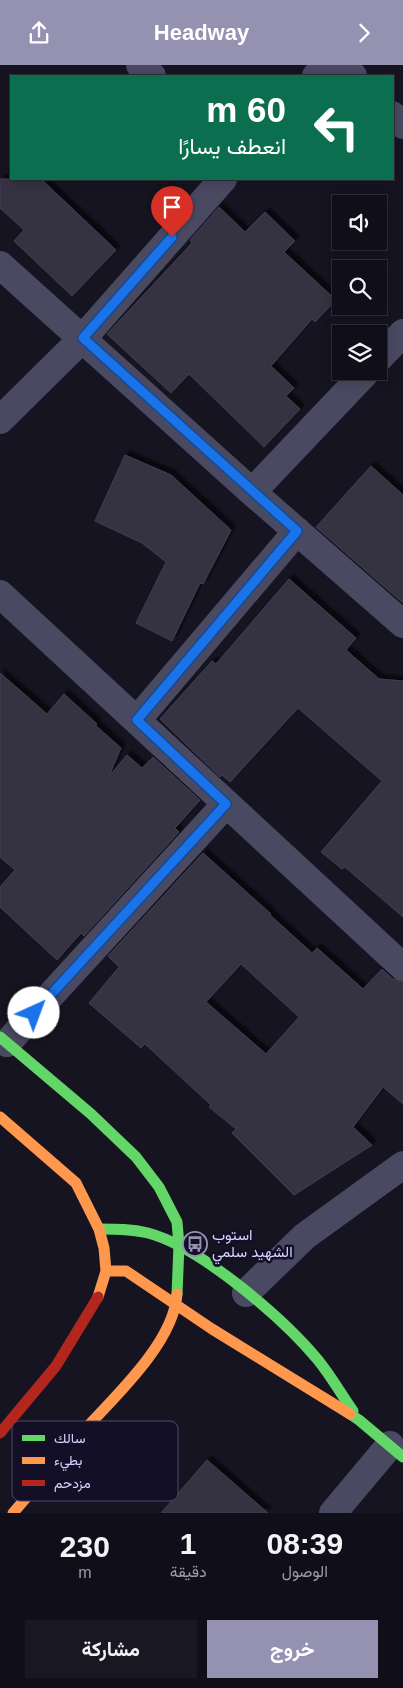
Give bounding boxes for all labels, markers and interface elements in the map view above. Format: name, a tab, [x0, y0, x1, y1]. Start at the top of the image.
icon: share	[25, 19, 53, 47]
icon: forward	[350, 19, 378, 47]
text: Headway	[154, 20, 249, 45]
text: 60 m	[206, 90, 286, 129]
icon: left	[304, 95, 369, 160]
text: انعطف يسارًا	[178, 134, 286, 159]
pin	[151, 186, 193, 237]
icon: arrive	[158, 193, 186, 221]
map controls	[332, 195, 387, 380]
button: sound	[332, 195, 387, 250]
button: search	[332, 260, 387, 315]
button: layers	[332, 325, 387, 380]
position arrow	[7, 986, 59, 1038]
place label: استوب الشهيد سلمي	[212, 1226, 293, 1265]
bus stop icon: استوب الشهيد سلمي	[182, 1231, 208, 1257]
legend	[12, 1421, 178, 1501]
text: سالك	[54, 1430, 85, 1446]
text: بطيء	[54, 1452, 82, 1472]
text: مزدحم	[54, 1475, 91, 1492]
text: 1	[180, 1527, 197, 1560]
text: 08:39	[266, 1527, 343, 1560]
text: 230	[60, 1530, 110, 1563]
text: دقيقة	[170, 1563, 207, 1580]
text: الوصول	[282, 1563, 328, 1580]
text: m	[78, 1564, 92, 1581]
button: مشاركة	[25, 1620, 197, 1678]
button: خروج	[207, 1620, 378, 1678]

